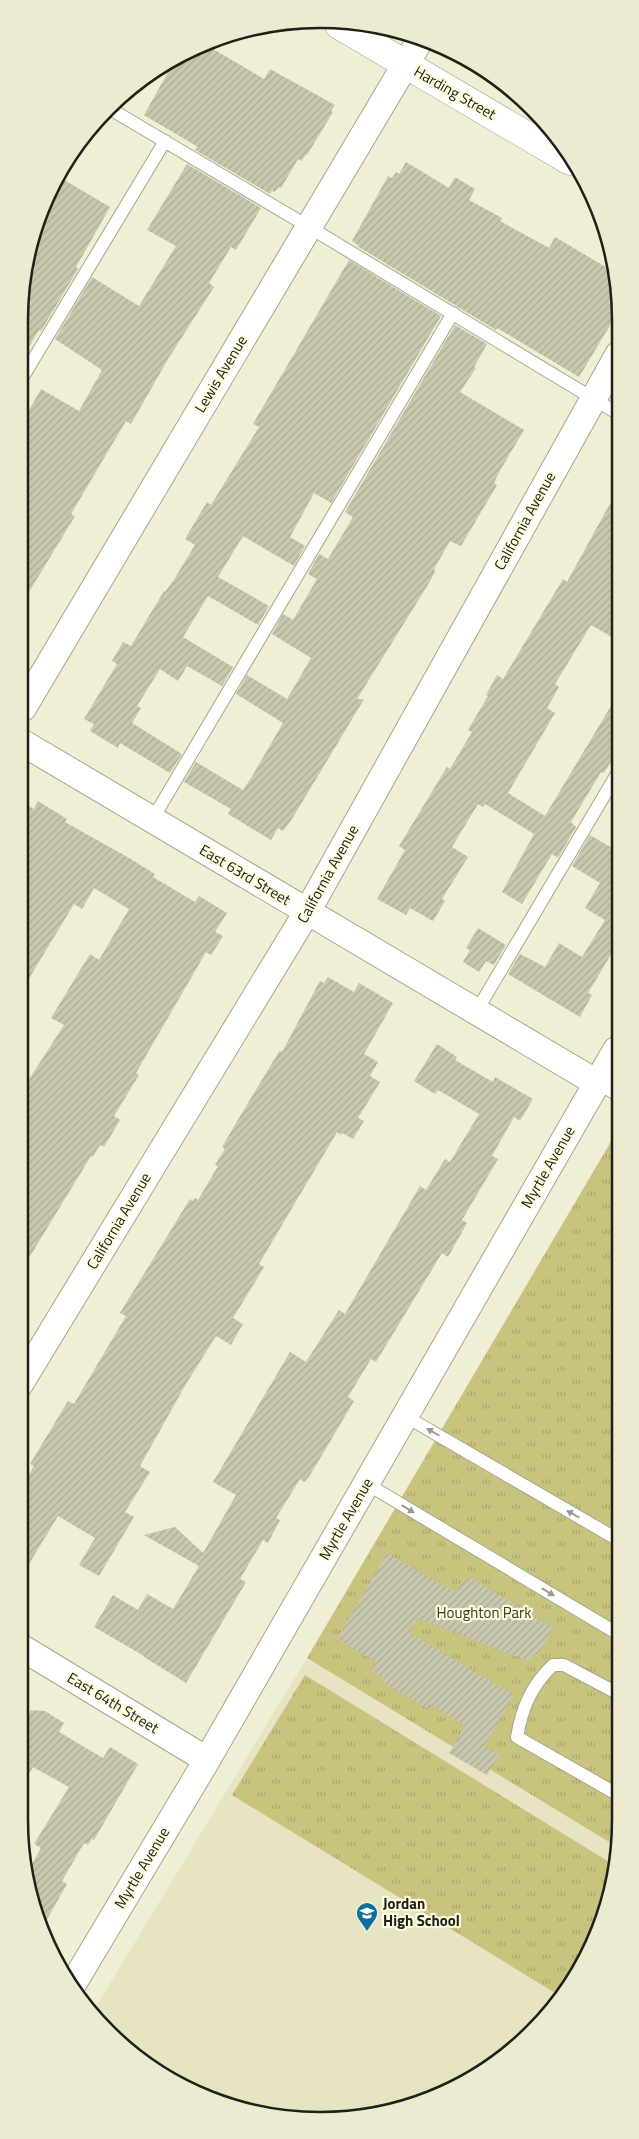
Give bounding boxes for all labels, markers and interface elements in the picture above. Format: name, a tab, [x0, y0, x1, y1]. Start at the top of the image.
street label: Harding Street	[410, 60, 501, 126]
street label: Lewis Avenue	[188, 331, 253, 417]
street label: California Avenue	[488, 467, 561, 574]
street label: California Avenue	[291, 820, 364, 927]
street label: East 63rd Street	[195, 838, 296, 911]
street label: Myrtle Avenue	[515, 1121, 580, 1212]
street label: California Avenue	[81, 1168, 157, 1274]
one-way arrow	[426, 1427, 439, 1436]
street label: Myrtle Avenue	[313, 1473, 378, 1564]
one-way arrow	[402, 1504, 415, 1513]
one-way arrow	[566, 1509, 580, 1518]
one-way arrow	[541, 1588, 554, 1597]
park label: Houghton Park	[437, 1601, 531, 1624]
street label: East 64th Street	[63, 1666, 164, 1739]
street label: Myrtle Avenue	[108, 1823, 175, 1913]
place label: Jordan High School	[383, 1892, 460, 1932]
school or university icon: Jordan High School	[355, 1901, 379, 1932]

